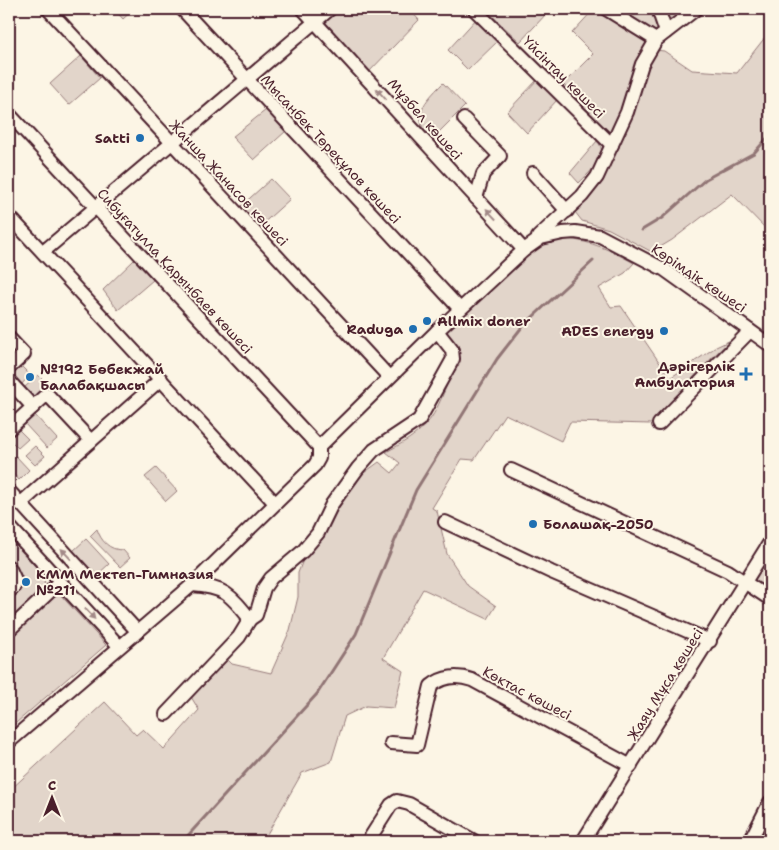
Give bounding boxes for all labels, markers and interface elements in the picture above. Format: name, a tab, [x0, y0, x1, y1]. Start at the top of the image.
street label: Үйсінтау көшесі	[519, 32, 609, 122]
street label: Мысанбек Төреқұлов көшесі	[257, 71, 405, 227]
street label: Мұзбел көшесі	[384, 74, 466, 164]
one-way arrow	[376, 88, 387, 101]
street label: Жанша Жанасов көшесі	[166, 116, 292, 250]
place label: Satti	[95, 129, 130, 147]
marker: Satti	[134, 132, 146, 144]
street label: Сибуғатулла Қарынбаев көшесі	[93, 184, 257, 358]
one-way arrow	[485, 209, 497, 221]
street label: Көрімдік көшесі	[648, 240, 750, 316]
place label: Allmix doner	[437, 312, 531, 330]
marker: Allmix doner	[421, 315, 433, 327]
place label: Raduga	[346, 320, 403, 338]
place label: ADES energy	[561, 322, 654, 340]
marker: Raduga	[407, 323, 419, 335]
marker: ADES energy	[658, 325, 670, 337]
place label: Дәрігерлік Амбулатория	[634, 357, 735, 391]
place label: №192 Бөбекжай Балабақшасы	[40, 360, 164, 394]
marker: Дәрігерлік Амбулатория	[739, 367, 753, 381]
marker: №192 Бөбекжай Балабақшасы	[24, 371, 36, 383]
place label: Болашақ-2050	[543, 515, 654, 533]
marker: Болашақ-2050	[527, 518, 539, 530]
one-way arrow	[60, 548, 72, 560]
place label: КММ Мектеп-Гимназия №211	[36, 565, 214, 599]
marker: КММ Мектеп-Гимназия №211	[20, 576, 32, 588]
one-way arrow	[84, 608, 96, 620]
street label: Жаяу Мұса көшесі	[623, 624, 707, 744]
street label: Көктас көшесі	[480, 662, 574, 724]
north arrow	[28, 772, 78, 822]
text: С	[48, 776, 56, 794]

